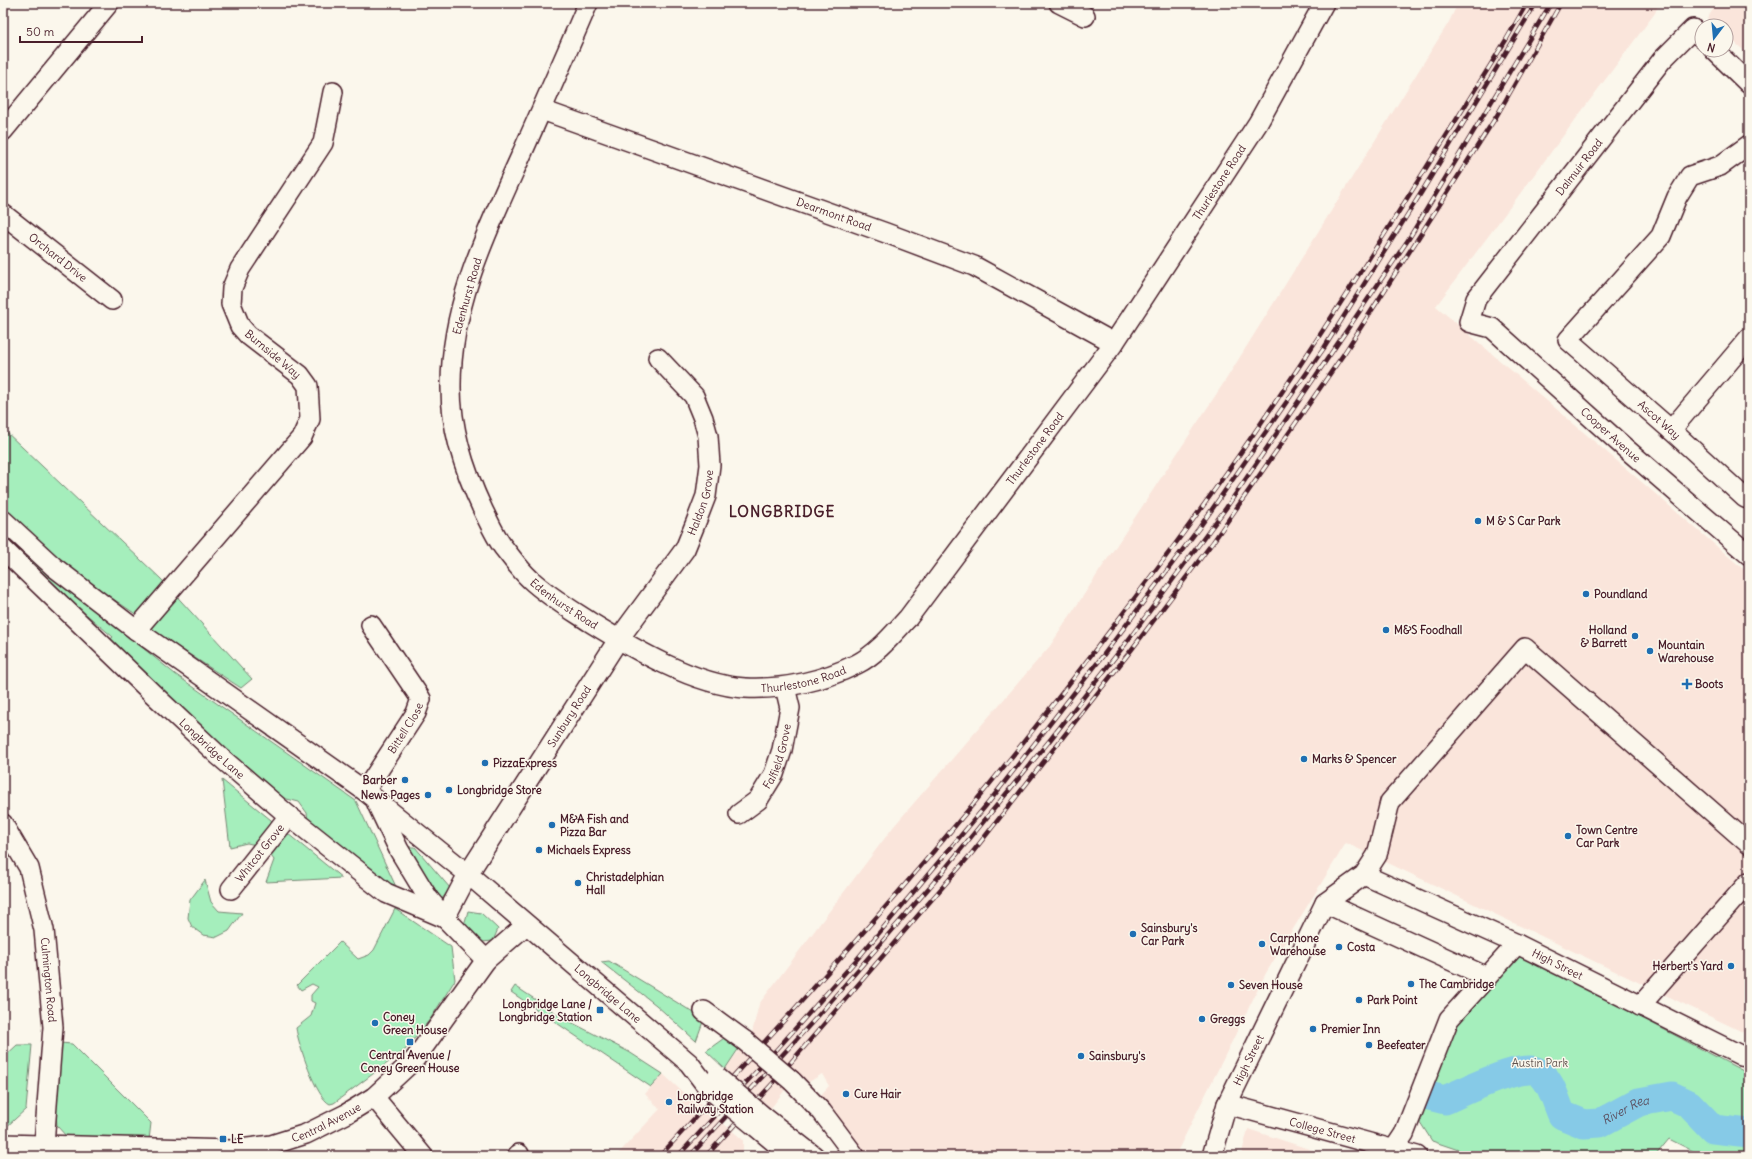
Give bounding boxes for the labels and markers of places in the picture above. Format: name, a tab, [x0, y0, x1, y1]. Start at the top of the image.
place label: M & S Car Park	[1486, 514, 1561, 528]
marker: M & S Car Park	[1473, 516, 1483, 526]
place label: Poundland	[1594, 587, 1648, 601]
marker: Poundland	[1581, 589, 1591, 599]
place label: M&S Foodhall	[1394, 623, 1462, 637]
place label: Holland & Barrett	[1580, 623, 1628, 650]
marker: M&S Foodhall	[1381, 625, 1391, 635]
marker: Holland & Barrett	[1630, 631, 1640, 641]
place label: Mountain Warehouse	[1658, 638, 1714, 665]
marker: Mountain Warehouse	[1645, 646, 1655, 656]
place label: Boots	[1695, 677, 1723, 691]
marker: Boots	[1682, 679, 1692, 689]
place label: Marks & Spencer	[1312, 752, 1397, 767]
marker: Marks & Spencer	[1299, 754, 1309, 764]
place label: PizzaExpress	[493, 756, 557, 771]
marker: PizzaExpress	[480, 758, 490, 768]
place label: Barber	[363, 773, 398, 787]
marker: Barber	[400, 775, 410, 785]
place label: Longbridge Store	[457, 783, 542, 798]
marker: Longbridge Store	[444, 785, 454, 795]
place label: News Pages	[361, 788, 420, 803]
marker: News Pages	[423, 790, 433, 800]
place label: M&A Fish and Pizza Bar	[560, 812, 629, 839]
marker: M&A Fish and Pizza Bar	[547, 820, 557, 830]
place label: Town Centre Car Park	[1576, 823, 1638, 850]
marker: Town Centre Car Park	[1563, 831, 1573, 841]
place label: Michaels Express	[547, 843, 631, 858]
marker: Michaels Express	[534, 845, 544, 855]
place label: Christadelphian Hall	[586, 870, 665, 897]
marker: Christadelphian Hall	[573, 878, 583, 888]
place label: Sainsbury's Car Park	[1141, 921, 1198, 948]
marker: Sainsbury's Car Park	[1128, 929, 1138, 939]
place label: Carphone Warehouse	[1270, 931, 1326, 958]
marker: Carphone Warehouse	[1257, 939, 1267, 949]
place label: Costa	[1347, 940, 1376, 954]
marker: Costa	[1334, 942, 1344, 952]
place label: Herbert's Yard	[1652, 959, 1724, 973]
marker: Herbert's Yard	[1726, 961, 1736, 971]
place label: The Cambridge	[1419, 977, 1494, 992]
place label: Seven House	[1239, 978, 1303, 992]
marker: The Cambridge	[1406, 979, 1416, 989]
marker: Seven House	[1226, 980, 1236, 990]
place label: Park Point	[1367, 993, 1418, 1007]
marker: Park Point	[1354, 995, 1364, 1005]
place label: Longbridge Lane / Longbridge Station	[499, 997, 593, 1025]
marker: Longbridge Lane / Longbridge Station	[595, 1005, 605, 1015]
place label: Coney Green House	[383, 1010, 447, 1037]
place label: Greggs	[1210, 1012, 1245, 1027]
marker: Greggs	[1197, 1014, 1207, 1024]
marker: Coney Green House	[370, 1018, 380, 1028]
place label: Premier Inn	[1321, 1022, 1381, 1036]
marker: Premier Inn	[1308, 1024, 1318, 1034]
marker: Central Avenue / Coney Green House	[405, 1037, 415, 1047]
place label: Beefeater	[1377, 1038, 1426, 1052]
marker: Beefeater	[1364, 1040, 1374, 1050]
place label: Central Avenue / Coney Green House	[361, 1048, 459, 1076]
place label: Sainsbury's	[1089, 1049, 1146, 1064]
marker: Sainsbury's	[1076, 1051, 1086, 1061]
place label: Cure Hair	[854, 1087, 902, 1101]
place label: Longbridge Railway Station	[677, 1089, 754, 1117]
marker: Cure Hair	[841, 1089, 851, 1099]
marker: Longbridge Railway Station	[664, 1097, 674, 1107]
place label: LE	[231, 1132, 244, 1146]
marker: LE	[218, 1134, 228, 1144]

